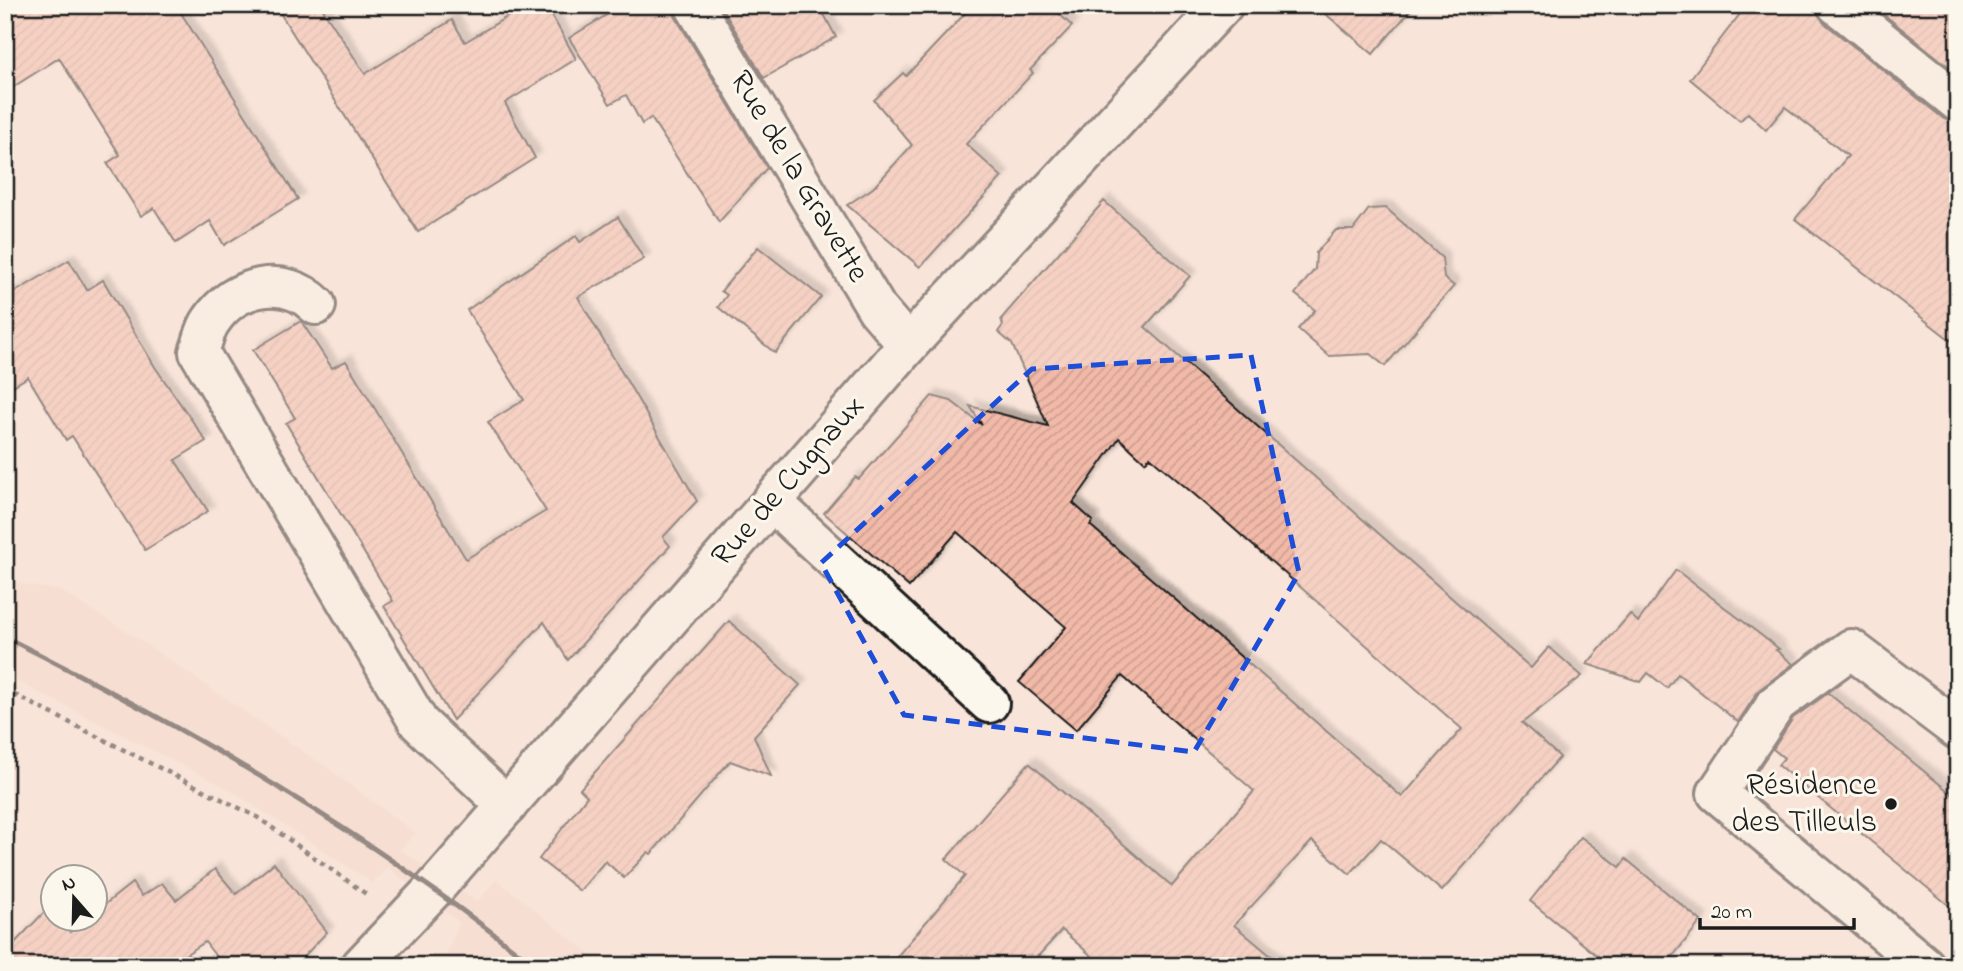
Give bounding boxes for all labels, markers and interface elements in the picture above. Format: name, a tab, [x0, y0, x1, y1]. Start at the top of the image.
street label: Rue de la Gravette	[716, 62, 880, 293]
street label: Rue de Cugnaux	[701, 386, 877, 578]
place label: Résidence des Tilleuls	[1731, 763, 1878, 847]
marker: Résidence des Tilleuls	[1883, 796, 1899, 812]
north arrow	[38, 862, 108, 932]
text: N	[58, 869, 80, 899]
scale bar	[1700, 887, 1854, 931]
text: 20 m	[1711, 898, 1752, 928]

